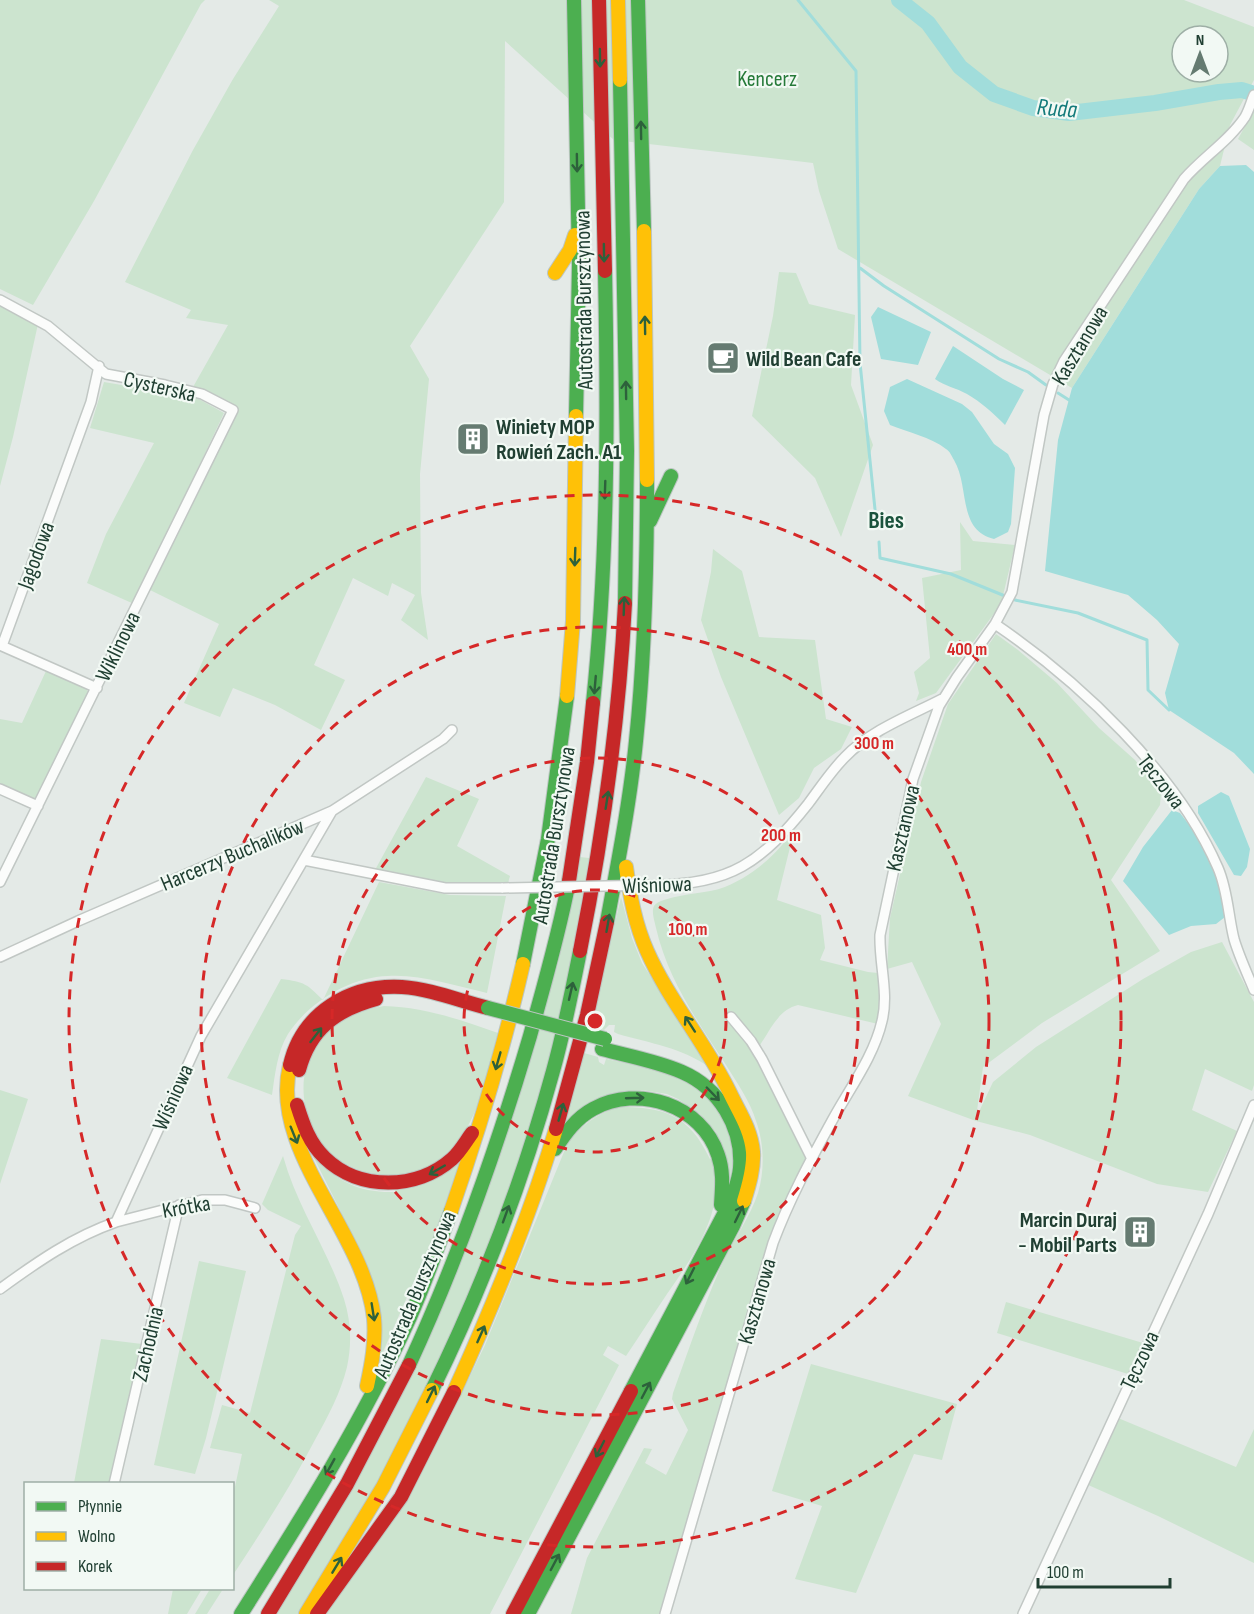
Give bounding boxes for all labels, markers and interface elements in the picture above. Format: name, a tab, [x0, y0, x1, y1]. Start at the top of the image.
north arrow	[1170, 24, 1230, 84]
text: N	[1196, 31, 1204, 50]
one-way arrow	[594, 48, 606, 68]
park label: Kencerz	[737, 66, 797, 93]
water label: Ruda	[1036, 92, 1079, 125]
one-way arrow	[635, 120, 647, 140]
one-way arrow	[571, 153, 583, 173]
street label: Autostrada Bursztynowa	[569, 210, 600, 391]
one-way arrow	[598, 243, 610, 263]
street label: Kasztanowa	[1046, 301, 1114, 390]
one-way arrow	[640, 315, 651, 335]
cafe icon: Wild Bean Cafe	[705, 340, 741, 376]
place label: Wild Bean Cafe	[746, 346, 861, 373]
street label: Cysterska	[121, 366, 198, 409]
one-way arrow	[620, 380, 632, 400]
place label: Winiety MOP Rowień Zach. A1	[496, 414, 622, 466]
building icon: Winiety MOP Rowień Zach. A1	[455, 421, 491, 457]
one-way arrow	[599, 480, 610, 500]
district label: Bies	[868, 506, 904, 535]
street label: Jagodowa	[11, 518, 61, 594]
one-way arrow	[569, 547, 580, 567]
one-way arrow	[618, 596, 630, 616]
street label: Wiklinowa	[90, 607, 147, 686]
text: 400 m	[947, 639, 987, 660]
one-way arrow	[589, 675, 600, 695]
text: 300 m	[854, 733, 894, 754]
street label: Autostrada Bursztynowa	[527, 745, 582, 927]
street label: Tęczowa	[1131, 749, 1191, 815]
street label: Kasztanowa	[880, 782, 926, 874]
one-way arrow	[602, 790, 613, 810]
street label: Harcerzy Buchalików	[157, 813, 308, 898]
text: 200 m	[761, 825, 801, 846]
street label: Wiśniowa	[622, 871, 692, 900]
one-way arrow	[603, 914, 614, 933]
text: 100 m	[669, 919, 708, 940]
one-way arrow	[566, 982, 578, 1001]
centre of rings	[585, 1011, 605, 1031]
one-way arrow	[683, 1015, 696, 1032]
one-way arrow	[309, 1028, 322, 1044]
one-way arrow	[492, 1051, 503, 1070]
street label: Wiśniowa	[147, 1060, 200, 1135]
one-way arrow	[706, 1087, 720, 1102]
one-way arrow	[624, 1092, 644, 1104]
one-way arrow	[556, 1103, 567, 1122]
one-way arrow	[289, 1125, 300, 1143]
one-way arrow	[429, 1164, 446, 1176]
street label: Krótka	[160, 1190, 212, 1225]
one-way arrow	[502, 1205, 513, 1224]
one-way arrow	[733, 1205, 745, 1223]
street label: Autostrada Bursztynowa	[368, 1207, 463, 1383]
place label: Marcin Duraj - Mobil Parts	[1018, 1207, 1117, 1259]
building icon: Marcin Duraj - Mobil Parts	[1122, 1214, 1158, 1250]
street label: Kasztanowa	[732, 1255, 783, 1347]
one-way arrow	[684, 1267, 695, 1285]
one-way arrow	[367, 1301, 378, 1321]
street label: Zachodnia	[127, 1304, 170, 1384]
one-way arrow	[476, 1325, 487, 1344]
street label: Tęczowa	[1115, 1327, 1166, 1394]
one-way arrow	[641, 1381, 652, 1399]
one-way arrow	[425, 1385, 437, 1403]
one-way arrow	[594, 1440, 605, 1458]
one-way arrow	[324, 1458, 335, 1476]
legend	[24, 1482, 234, 1590]
text: Płynnie	[78, 1496, 122, 1517]
text: Wolno	[78, 1526, 115, 1547]
scale bar	[1038, 1551, 1170, 1589]
one-way arrow	[550, 1554, 561, 1572]
text: Korek	[78, 1556, 112, 1577]
one-way arrow	[332, 1557, 344, 1574]
text: 100 m	[1047, 1562, 1084, 1583]

